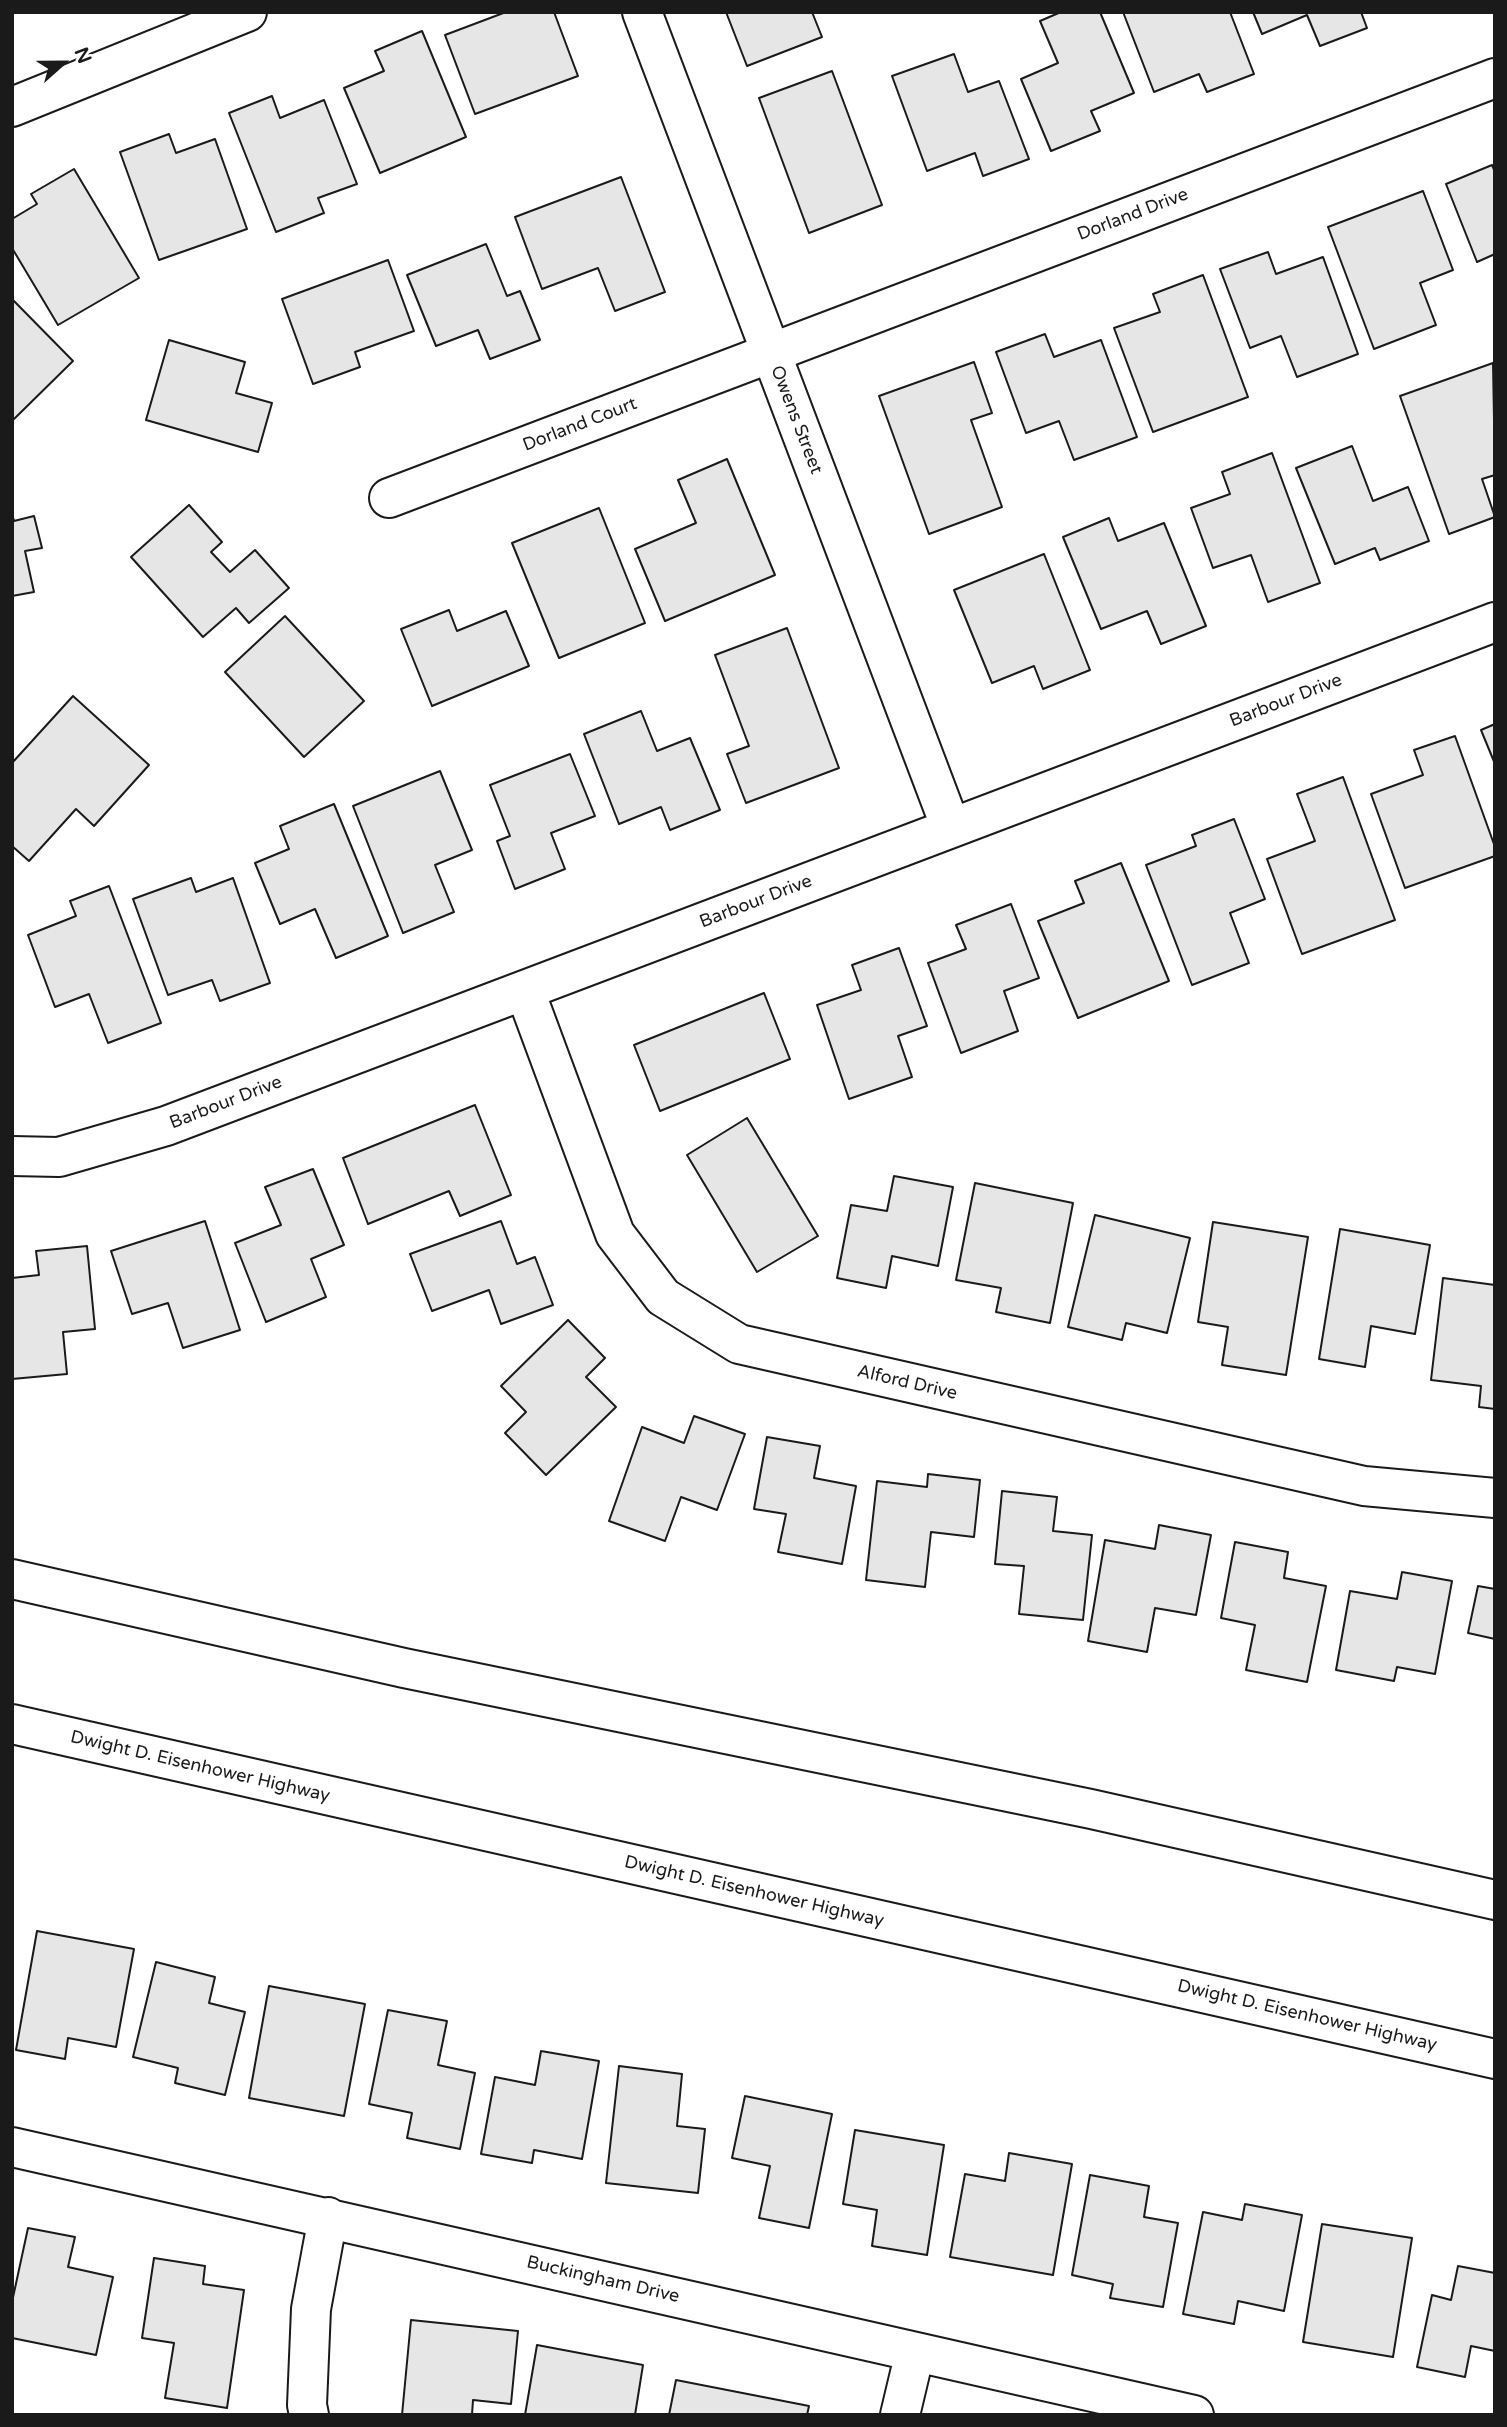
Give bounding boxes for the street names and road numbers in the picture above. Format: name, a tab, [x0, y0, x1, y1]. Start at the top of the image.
street label: Dorland Drive	[1075, 184, 1191, 246]
street label: Owens Street	[765, 363, 827, 477]
street label: Dorland Court	[520, 393, 640, 457]
street label: Barbour Drive	[1227, 670, 1345, 732]
street label: Barbour Drive	[697, 871, 815, 933]
street label: Barbour Drive	[167, 1072, 285, 1134]
street label: Alford Drive	[855, 1361, 959, 1405]
street label: Dwight D. Eisenhower Highway	[68, 1727, 332, 1807]
street label: Dwight D. Eisenhower Highway	[622, 1852, 886, 1932]
street label: Dwight D. Eisenhower Highway	[1175, 1976, 1439, 2056]
street label: Buckingham Drive	[525, 2252, 681, 2308]

